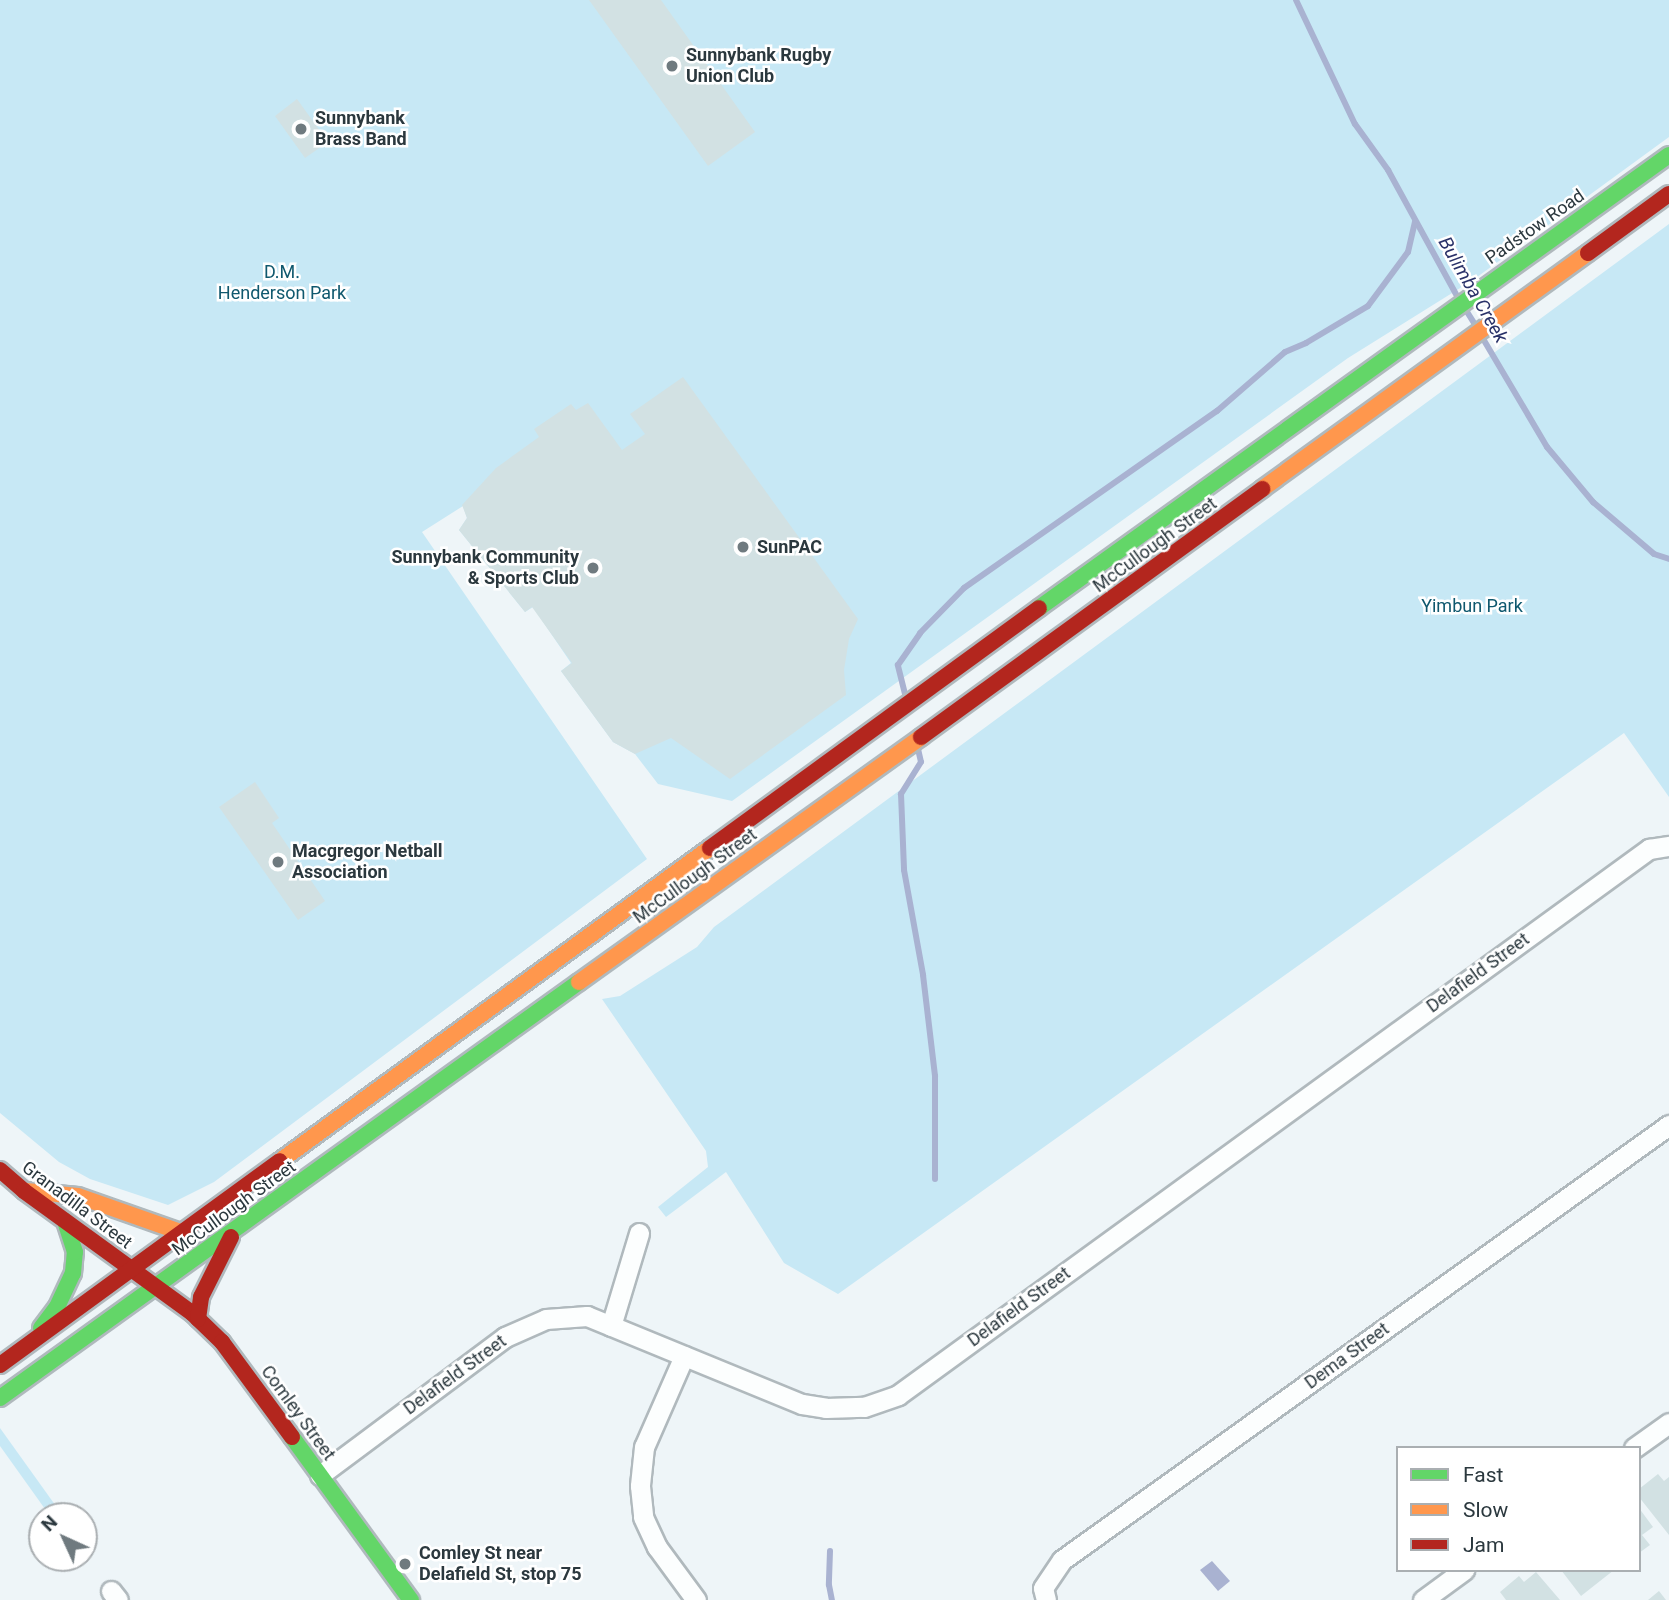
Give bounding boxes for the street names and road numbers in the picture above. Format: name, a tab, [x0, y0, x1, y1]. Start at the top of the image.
street label: Padstow Road	[1481, 185, 1589, 269]
street label: McCullough Street	[1089, 493, 1221, 597]
street label: McCullough Street	[629, 824, 761, 928]
street label: Delafield Street	[1422, 929, 1534, 1017]
street label: Granadilla Street	[18, 1156, 136, 1254]
street label: McCullough Street	[168, 1156, 300, 1260]
street label: Delafield Street	[963, 1263, 1075, 1351]
street label: Dema Street	[1301, 1318, 1393, 1394]
street label: Delafield Street	[399, 1331, 511, 1419]
street label: Comley Street	[256, 1361, 340, 1465]

